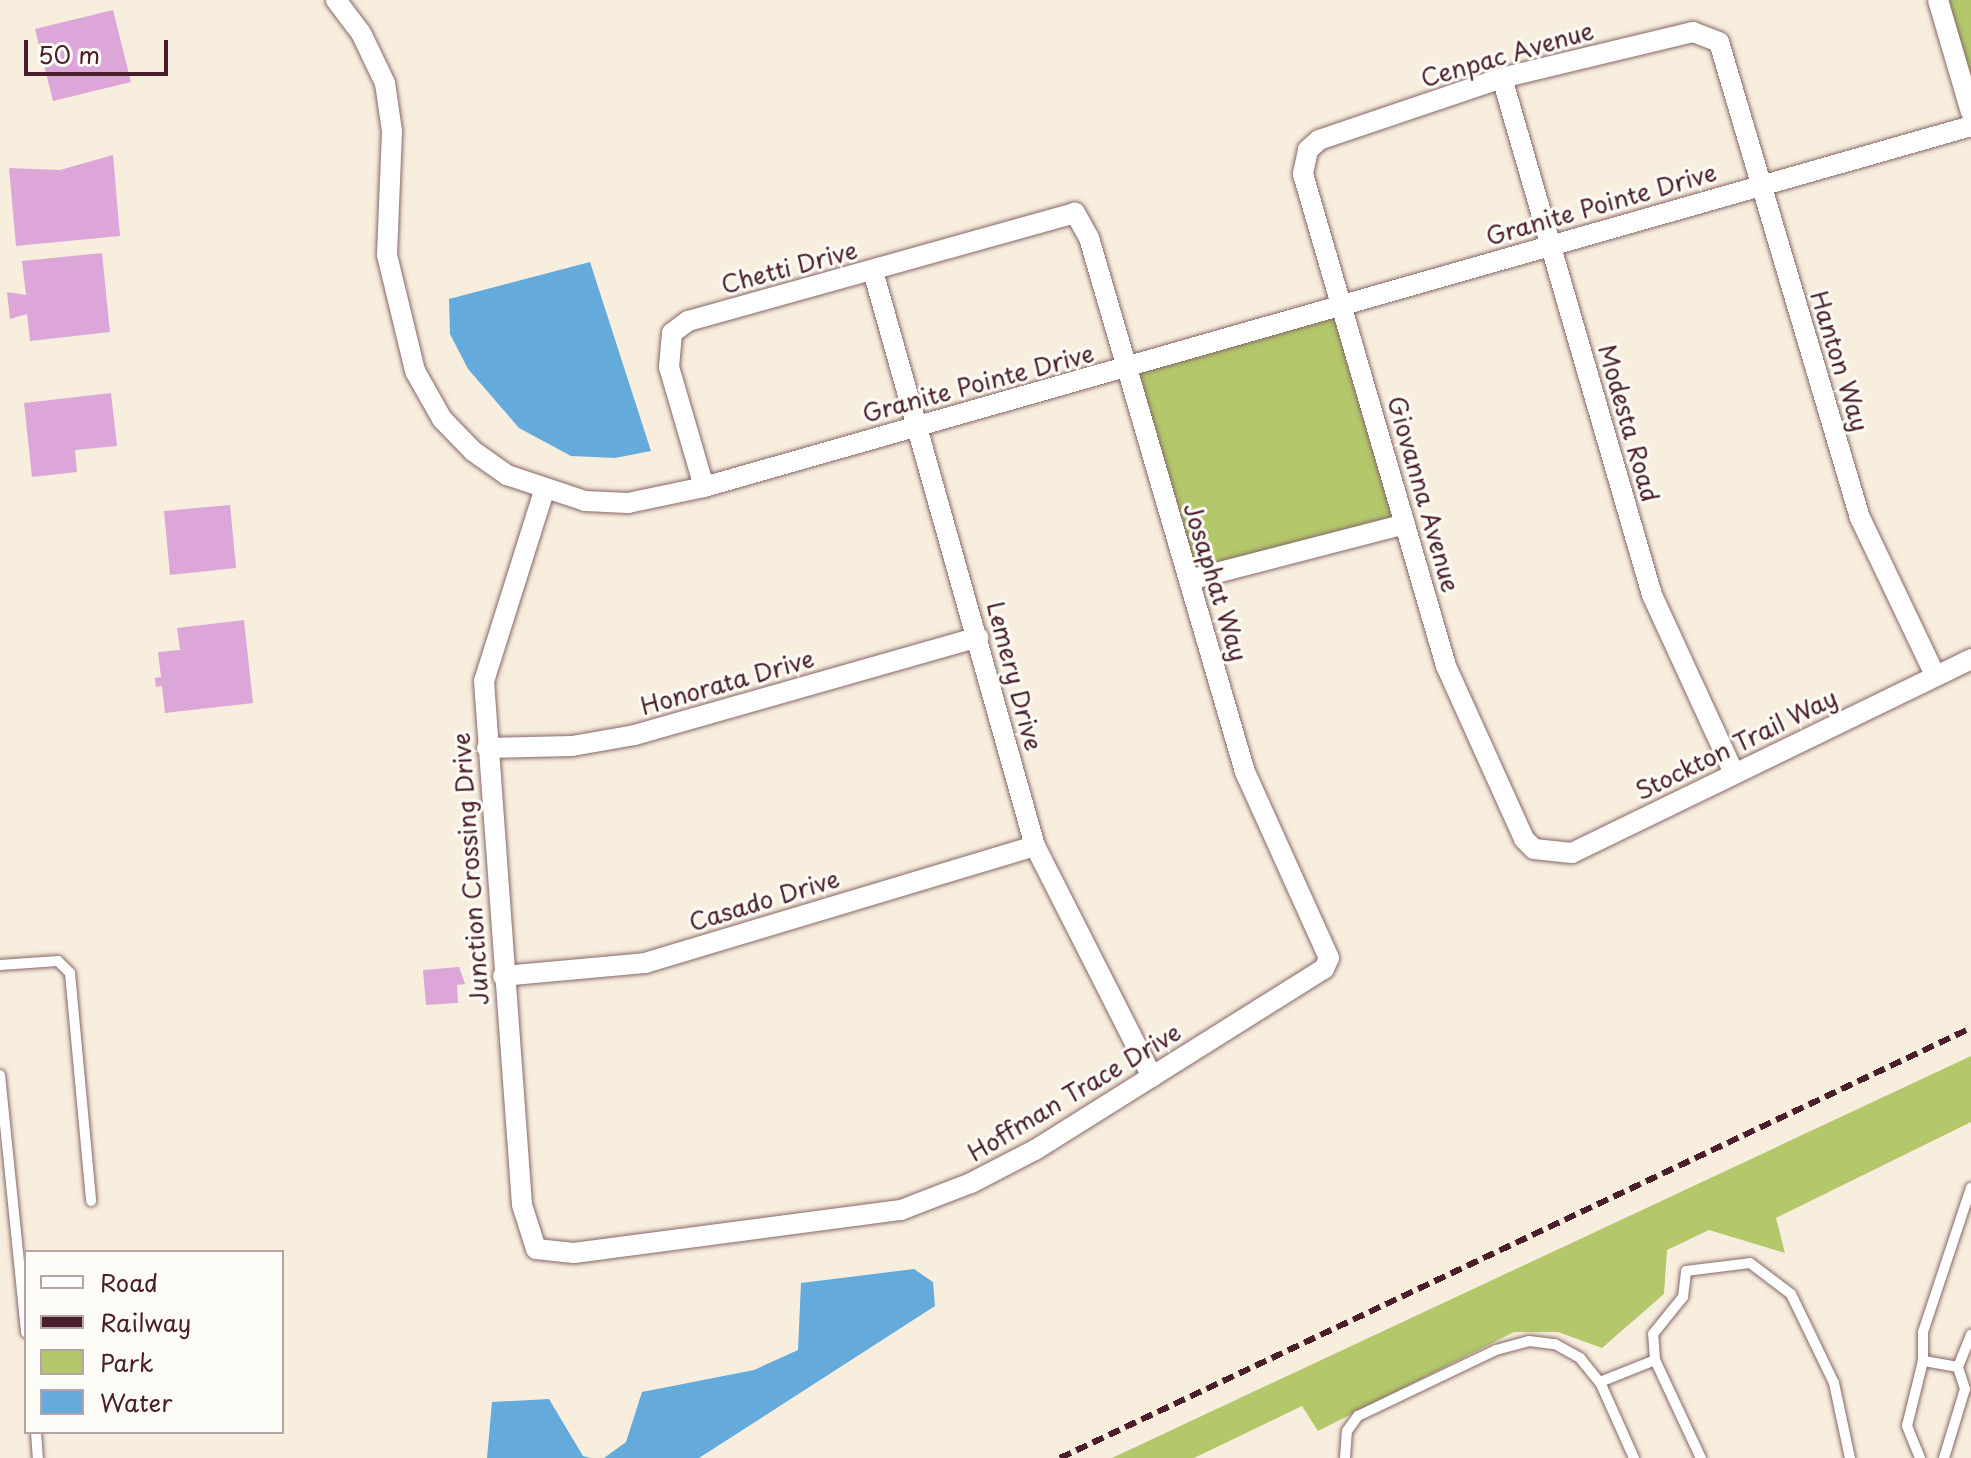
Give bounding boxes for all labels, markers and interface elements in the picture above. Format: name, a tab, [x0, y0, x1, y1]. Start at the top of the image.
street label: Cenpac Avenue	[1418, 16, 1596, 92]
scale bar	[28, 24, 172, 74]
text: 50 m	[38, 36, 100, 72]
street label: Granite Pointe Drive	[1482, 157, 1720, 251]
street label: Chetti Drive	[717, 235, 861, 299]
street label: Hanton Way	[1805, 287, 1875, 435]
street label: Granite Pointe Drive	[859, 338, 1097, 428]
street label: Modesta Road	[1593, 340, 1665, 506]
street label: Giovanna Avenue	[1382, 393, 1466, 595]
street label: Josaphat Way	[1178, 499, 1254, 665]
street label: Lemery Drive	[981, 598, 1049, 754]
street label: Honorata Drive	[636, 643, 818, 721]
street label: Stockton Trail Way	[1630, 682, 1842, 806]
street label: Junction Crossing Drive	[446, 731, 494, 1007]
street label: Casado Drive	[686, 864, 842, 936]
street label: Hoffman Trace Drive	[962, 1017, 1186, 1167]
legend	[24, 1250, 284, 1434]
text: Road	[100, 1264, 158, 1300]
text: Railway	[100, 1304, 191, 1340]
text: Park	[100, 1344, 154, 1380]
text: Water	[100, 1384, 172, 1420]

